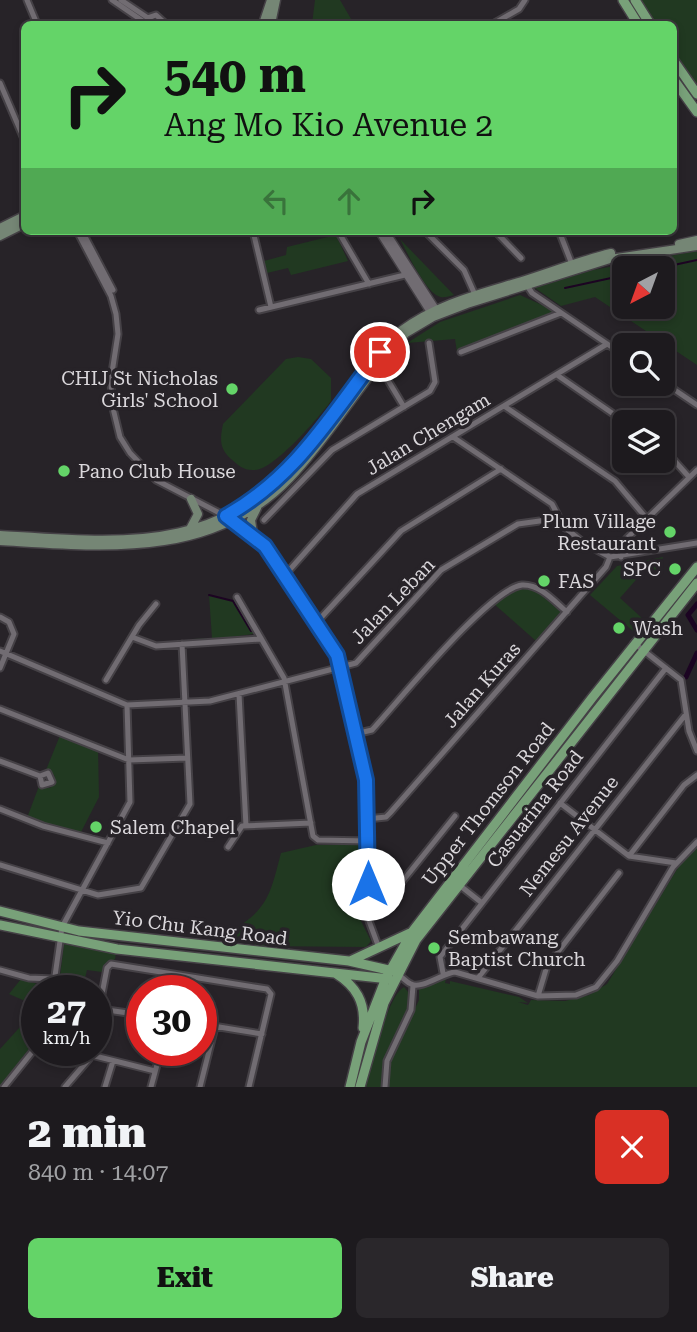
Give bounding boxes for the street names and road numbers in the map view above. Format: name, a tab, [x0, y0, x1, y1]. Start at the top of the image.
street label: Jalan Chengam	[362, 388, 494, 480]
street label: Jalan Leban	[346, 553, 440, 649]
street label: Jalan Kuras	[439, 638, 525, 732]
street label: Upper Thomson Road	[417, 718, 559, 890]
street label: Casuarina Road	[482, 746, 588, 872]
street label: Nemesu Avenue	[515, 771, 623, 901]
street label: Yio Chu Kang Road	[111, 906, 289, 950]

